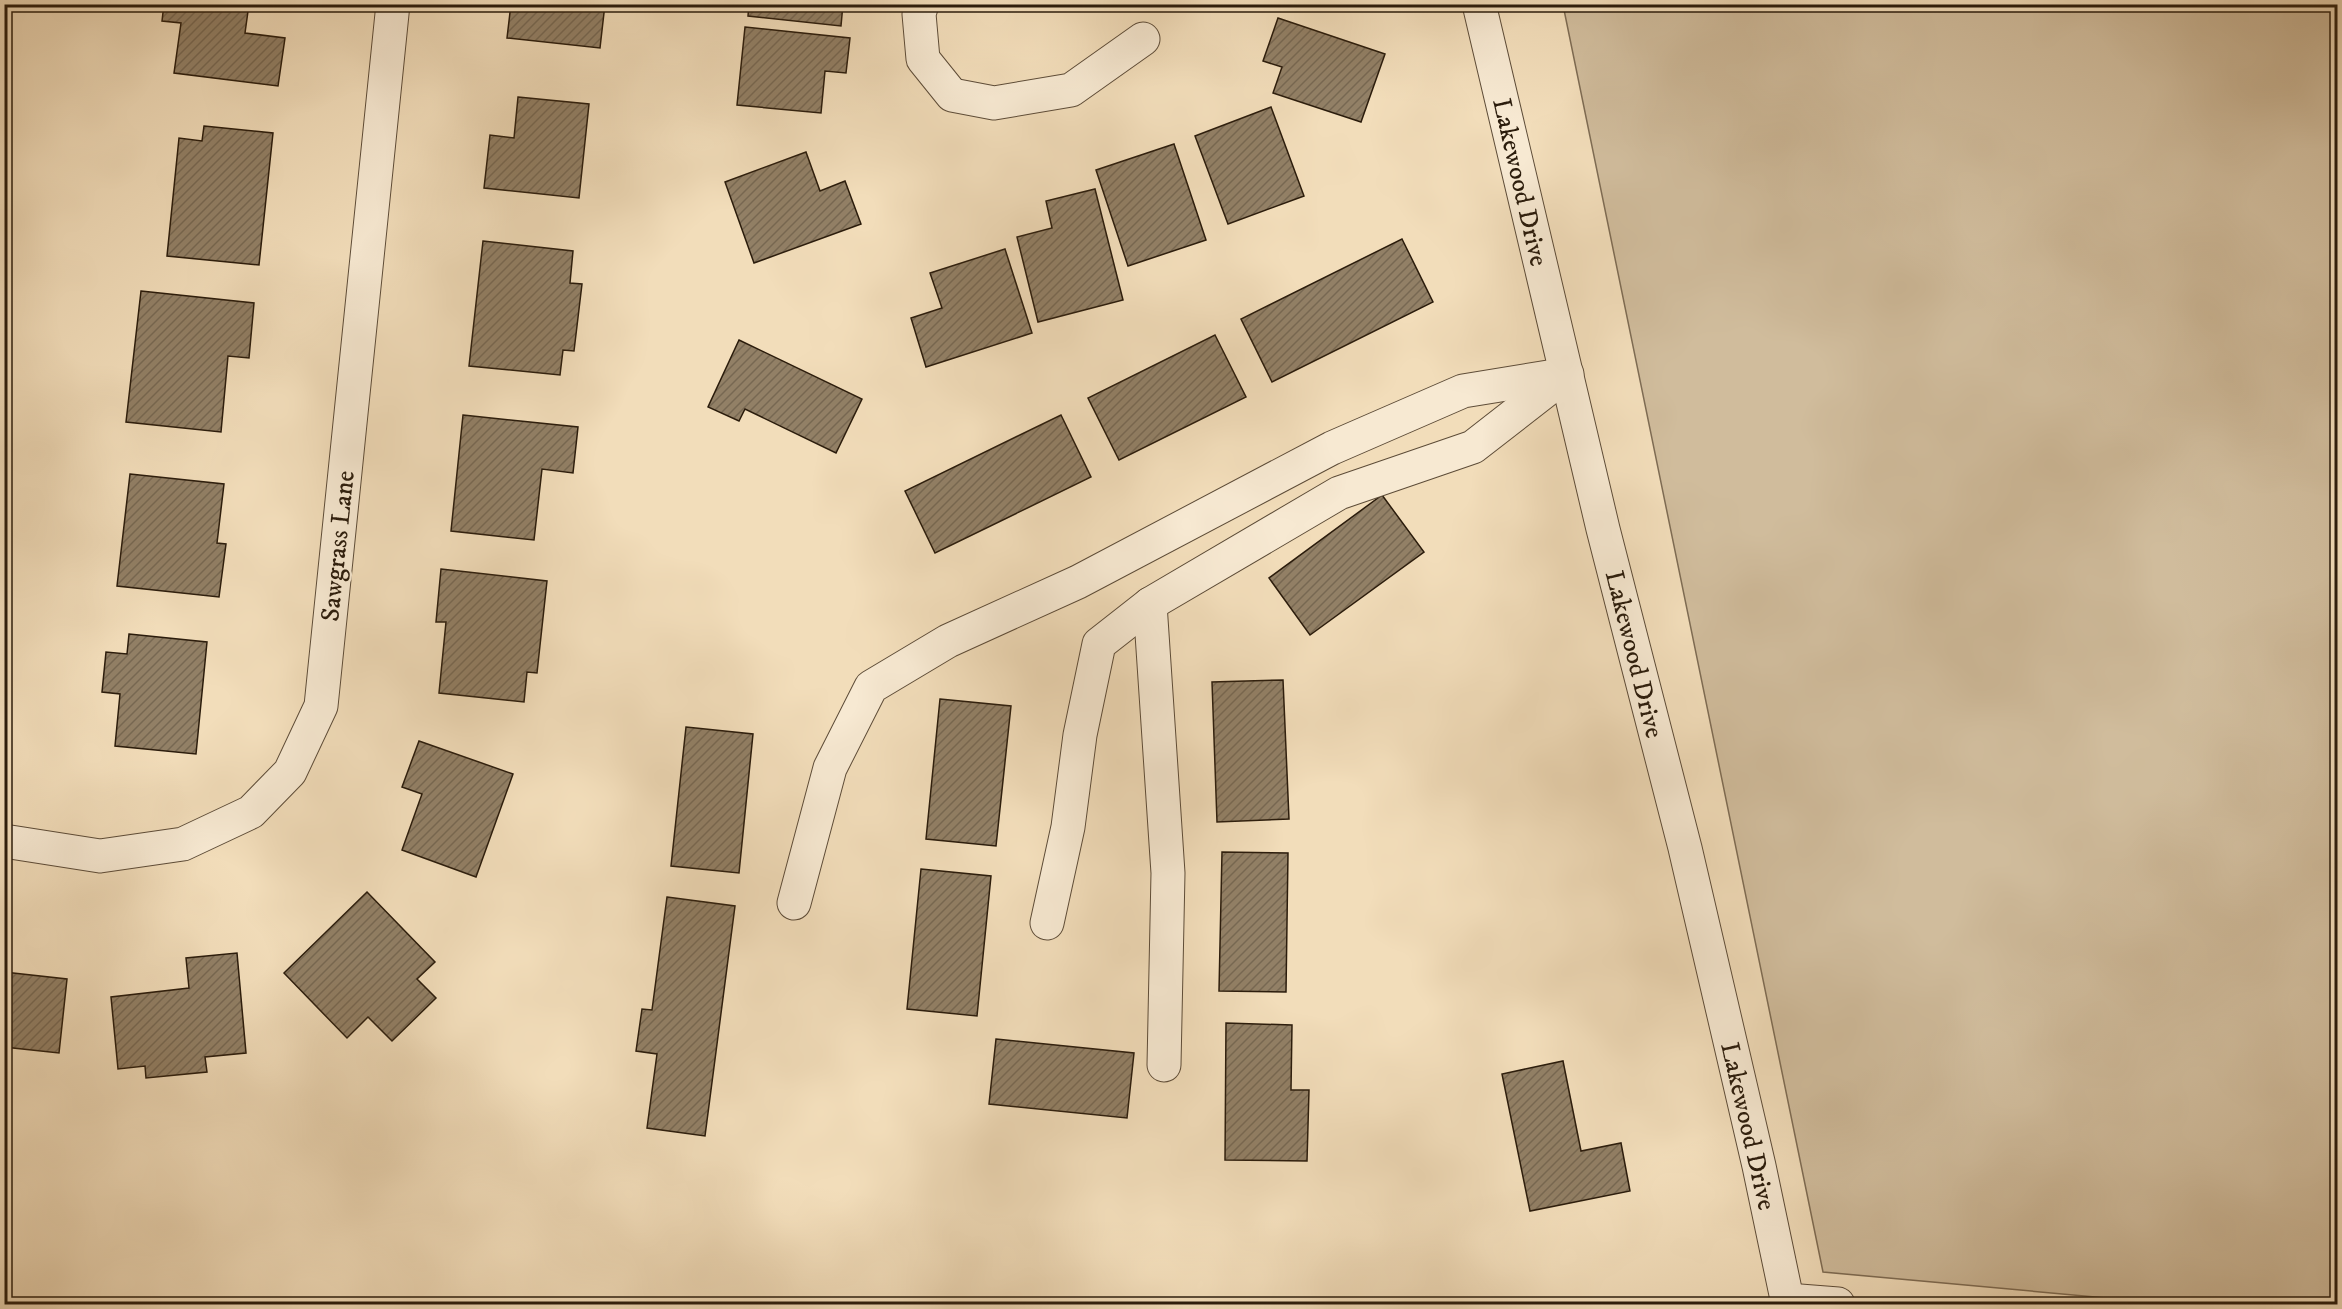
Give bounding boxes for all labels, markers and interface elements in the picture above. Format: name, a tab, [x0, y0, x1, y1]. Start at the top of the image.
street label: Lakewood Drive	[1484, 95, 1555, 270]
street label: Sawgrass Lane	[314, 469, 363, 623]
street label: Lakewood Drive	[1597, 567, 1670, 742]
street label: Lakewood Drive	[1712, 1039, 1783, 1214]

